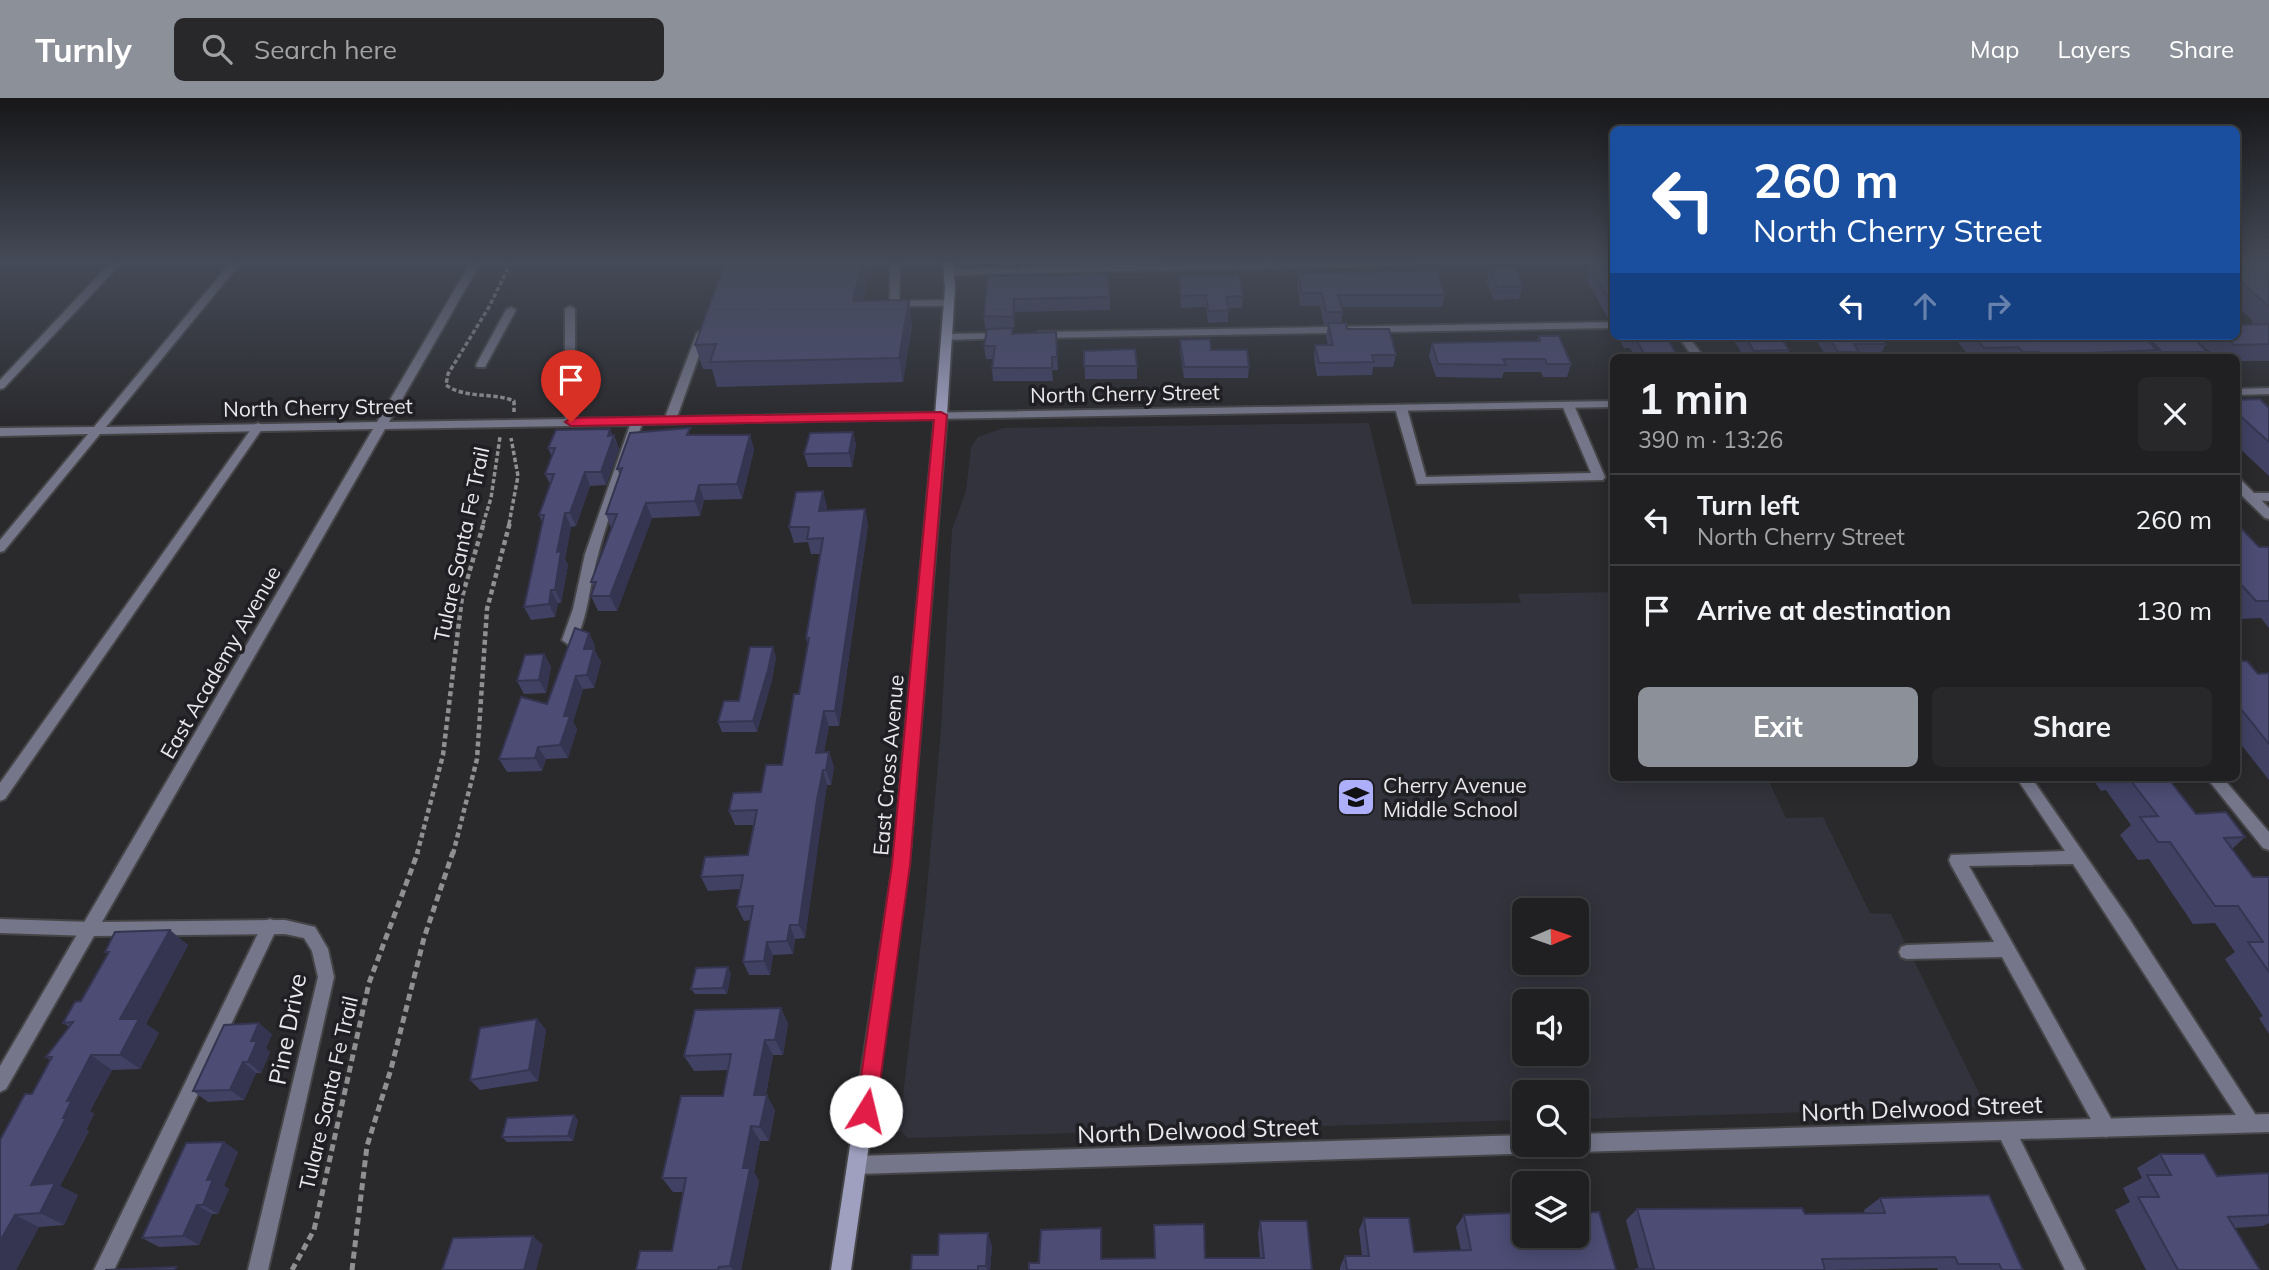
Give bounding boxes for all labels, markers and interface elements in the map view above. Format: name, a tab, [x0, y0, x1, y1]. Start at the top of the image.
search box	[174, 18, 664, 81]
text: Turnly	[35, 29, 132, 70]
icon: search	[198, 30, 236, 68]
text: Search here	[254, 33, 397, 66]
text: Map	[1970, 34, 2019, 64]
text: Layers	[2057, 34, 2131, 64]
text: Share	[2169, 34, 2234, 64]
text: 260 m	[1753, 149, 1899, 210]
icon: left	[1638, 154, 1729, 245]
text: North Cherry Street	[1753, 210, 2042, 250]
icon: left	[1833, 287, 1871, 325]
icon: ahead	[1906, 287, 1944, 325]
icon: right	[1979, 287, 2017, 325]
pin	[541, 350, 601, 422]
icon: arrive	[552, 361, 590, 399]
text: 1 min	[1638, 372, 1749, 425]
button: close	[2138, 377, 2212, 451]
street label: North Cherry Street	[1030, 378, 1220, 408]
street label: North Cherry Street	[223, 392, 413, 422]
text: 390 m · 13:26	[1638, 425, 1783, 454]
street label: Tulare Santa Fe Trail	[428, 444, 494, 644]
text: Turn left	[1697, 489, 1799, 522]
icon: left	[1638, 501, 1676, 539]
text: 260 m	[2136, 503, 2212, 536]
text: North Cherry Street	[1697, 522, 1905, 551]
street label: East Academy Avenue	[154, 561, 286, 763]
icon: arrive	[1638, 592, 1676, 630]
text: Arrive at destination	[1697, 594, 1952, 627]
text: 130 m	[2136, 594, 2212, 627]
street label: East Cross Avenue	[867, 674, 909, 856]
button: Exit	[1638, 687, 1918, 767]
button: Share	[1932, 687, 2212, 767]
place label: Cherry Avenue Middle School	[1383, 772, 1527, 822]
school or university icon: Cherry Avenue Middle School	[1335, 776, 1377, 818]
north arrow	[1512, 898, 1589, 975]
map controls	[1512, 898, 1589, 1248]
street label: Pine Drive	[262, 971, 312, 1087]
button: sound	[1512, 989, 1589, 1066]
street label: Tulare Santa Fe Trail	[293, 994, 363, 1192]
position arrow	[829, 1074, 903, 1148]
button: search	[1512, 1080, 1589, 1157]
street label: North Delwood Street	[1801, 1089, 2043, 1127]
street label: North Delwood Street	[1077, 1111, 1319, 1149]
button: layers	[1512, 1171, 1589, 1248]

